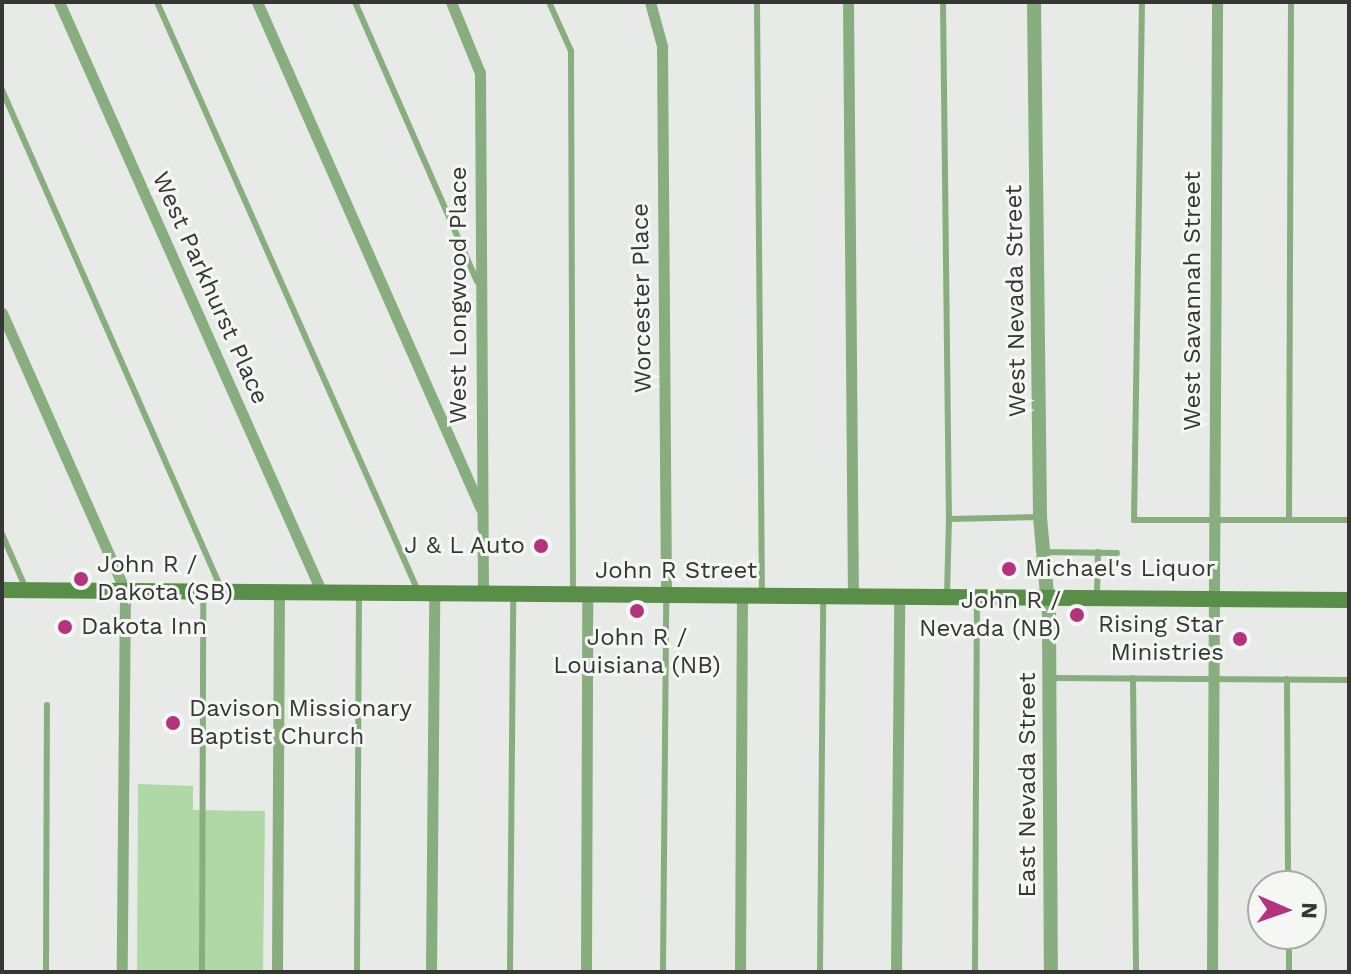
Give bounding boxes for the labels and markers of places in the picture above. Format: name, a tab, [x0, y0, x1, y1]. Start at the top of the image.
place label: J & L Auto	[403, 532, 525, 560]
marker: J & L Auto	[532, 537, 550, 555]
place label: John R / Dakota (SB)	[97, 551, 234, 607]
place label: Michael's Liquor	[1025, 555, 1215, 583]
marker: Michael's Liquor	[1000, 560, 1018, 578]
marker: John R / Dakota (SB)	[72, 570, 90, 588]
place label: John R / Nevada (NB)	[918, 587, 1061, 643]
marker: John R / Louisiana (NB)	[628, 602, 646, 620]
marker: John R / Nevada (NB)	[1068, 606, 1086, 624]
place label: Rising Star Ministries	[1098, 611, 1224, 667]
place label: Dakota Inn	[81, 613, 208, 641]
marker: Dakota Inn	[56, 618, 74, 636]
place label: John R / Louisiana (NB)	[553, 624, 721, 680]
marker: Rising Star Ministries	[1231, 630, 1249, 648]
place label: Davison Missionary Baptist Church	[189, 695, 412, 751]
marker: Davison Missionary Baptist Church	[164, 714, 182, 732]

